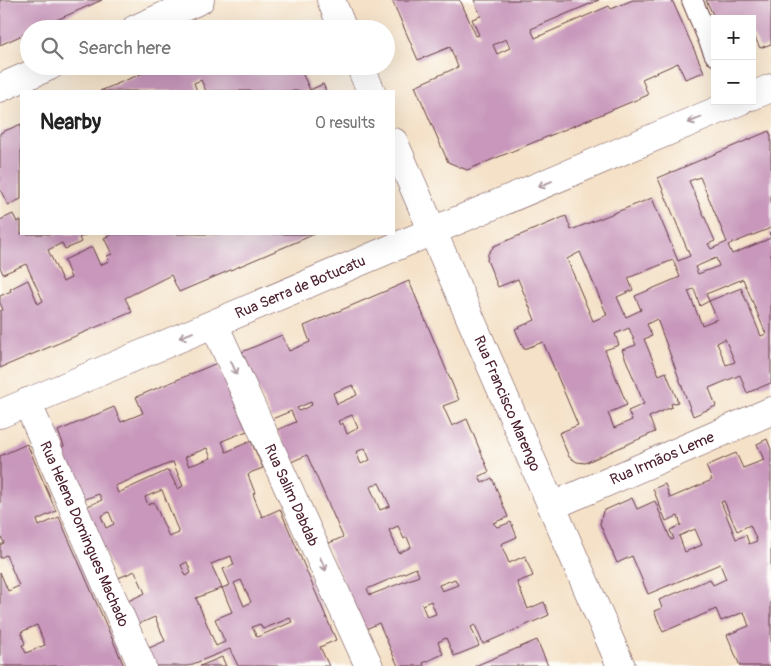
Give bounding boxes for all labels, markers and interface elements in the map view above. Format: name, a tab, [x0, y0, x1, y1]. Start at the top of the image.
map controls	[711, 15, 756, 105]
button: +	[711, 15, 756, 60]
search box	[20, 20, 395, 75]
icon: search	[38, 34, 66, 62]
text: Search here	[78, 36, 171, 60]
button: −	[711, 60, 756, 105]
text: Nearby	[40, 109, 101, 136]
text: 0 results	[315, 113, 375, 133]
one-way arrow	[688, 116, 703, 126]
one-way arrow	[538, 180, 553, 189]
street label: Rua Serra de Botucatu	[232, 251, 368, 323]
one-way arrow	[179, 331, 194, 341]
street label: Rua Francisco Marengo	[470, 333, 545, 474]
one-way arrow	[230, 360, 240, 375]
street label: Rua Irmãos Leme	[607, 427, 718, 489]
street label: Rua Helena Domingues Machado	[36, 438, 133, 630]
street label: Rua Salim Dabdab	[260, 441, 323, 549]
one-way arrow	[319, 556, 328, 571]

